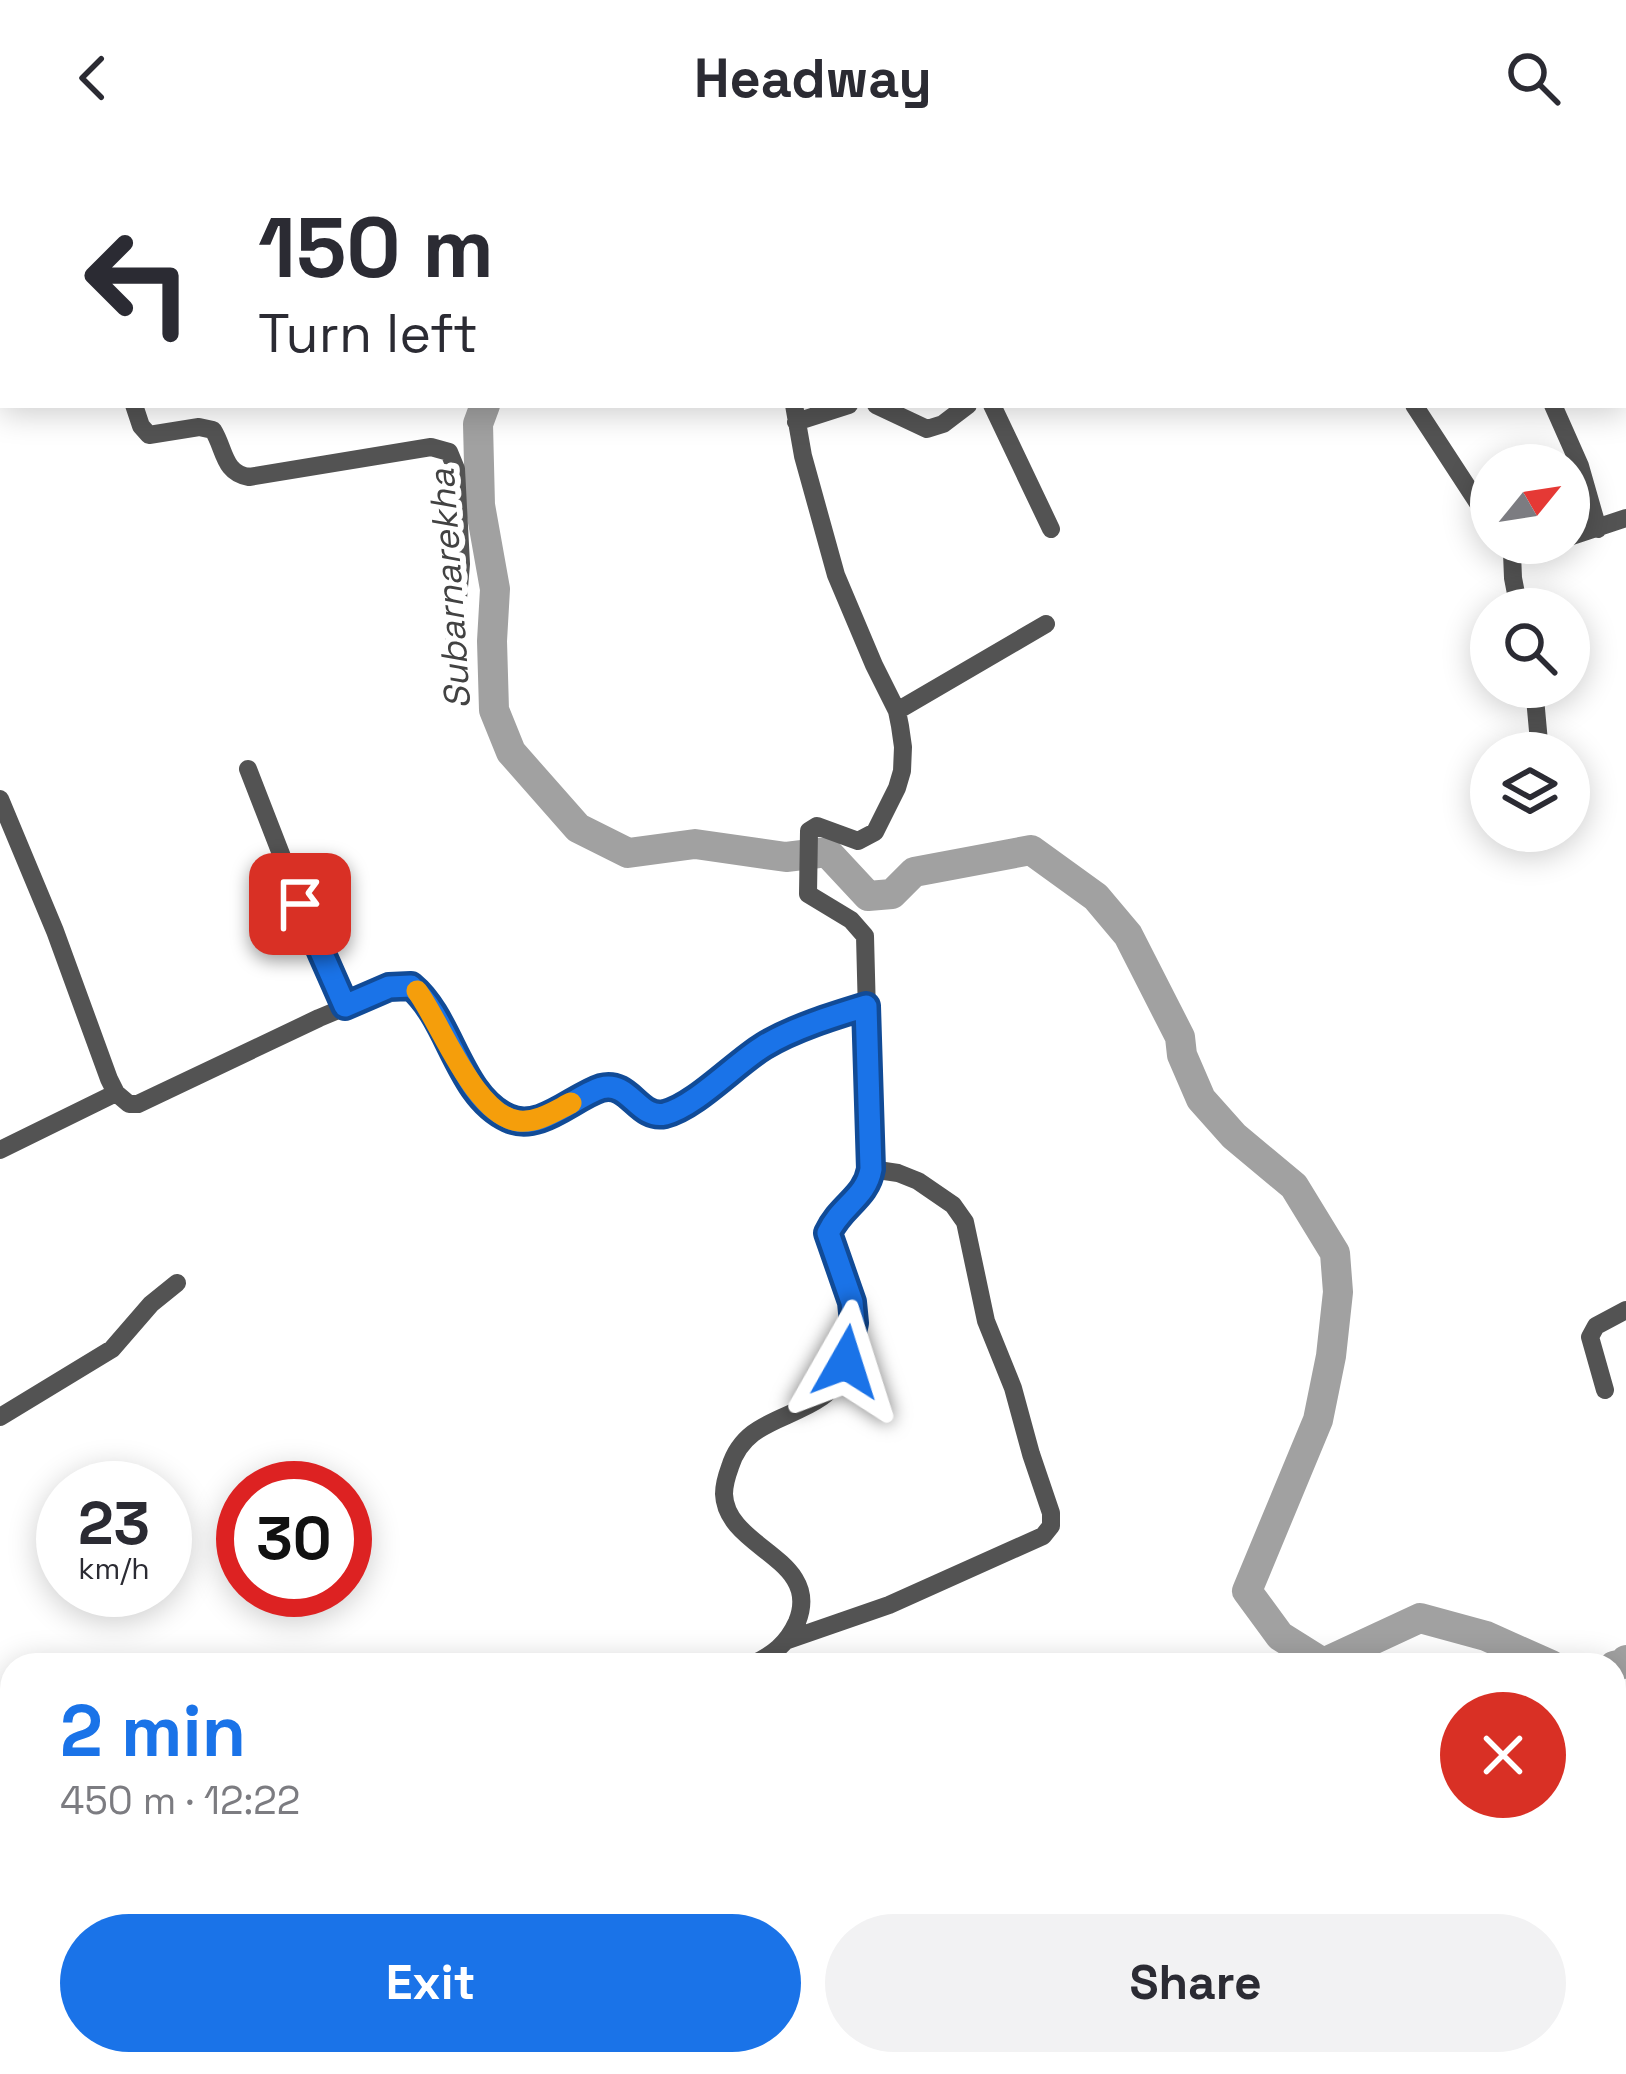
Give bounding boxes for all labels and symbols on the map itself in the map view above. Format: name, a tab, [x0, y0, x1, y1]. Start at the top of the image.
north arrow	[1470, 444, 1590, 564]
water label: Subarnarekha	[419, 467, 481, 711]
pin	[249, 853, 351, 955]
position arrow	[783, 1299, 909, 1425]
speed limit sign: 30	[216, 1461, 372, 1617]

